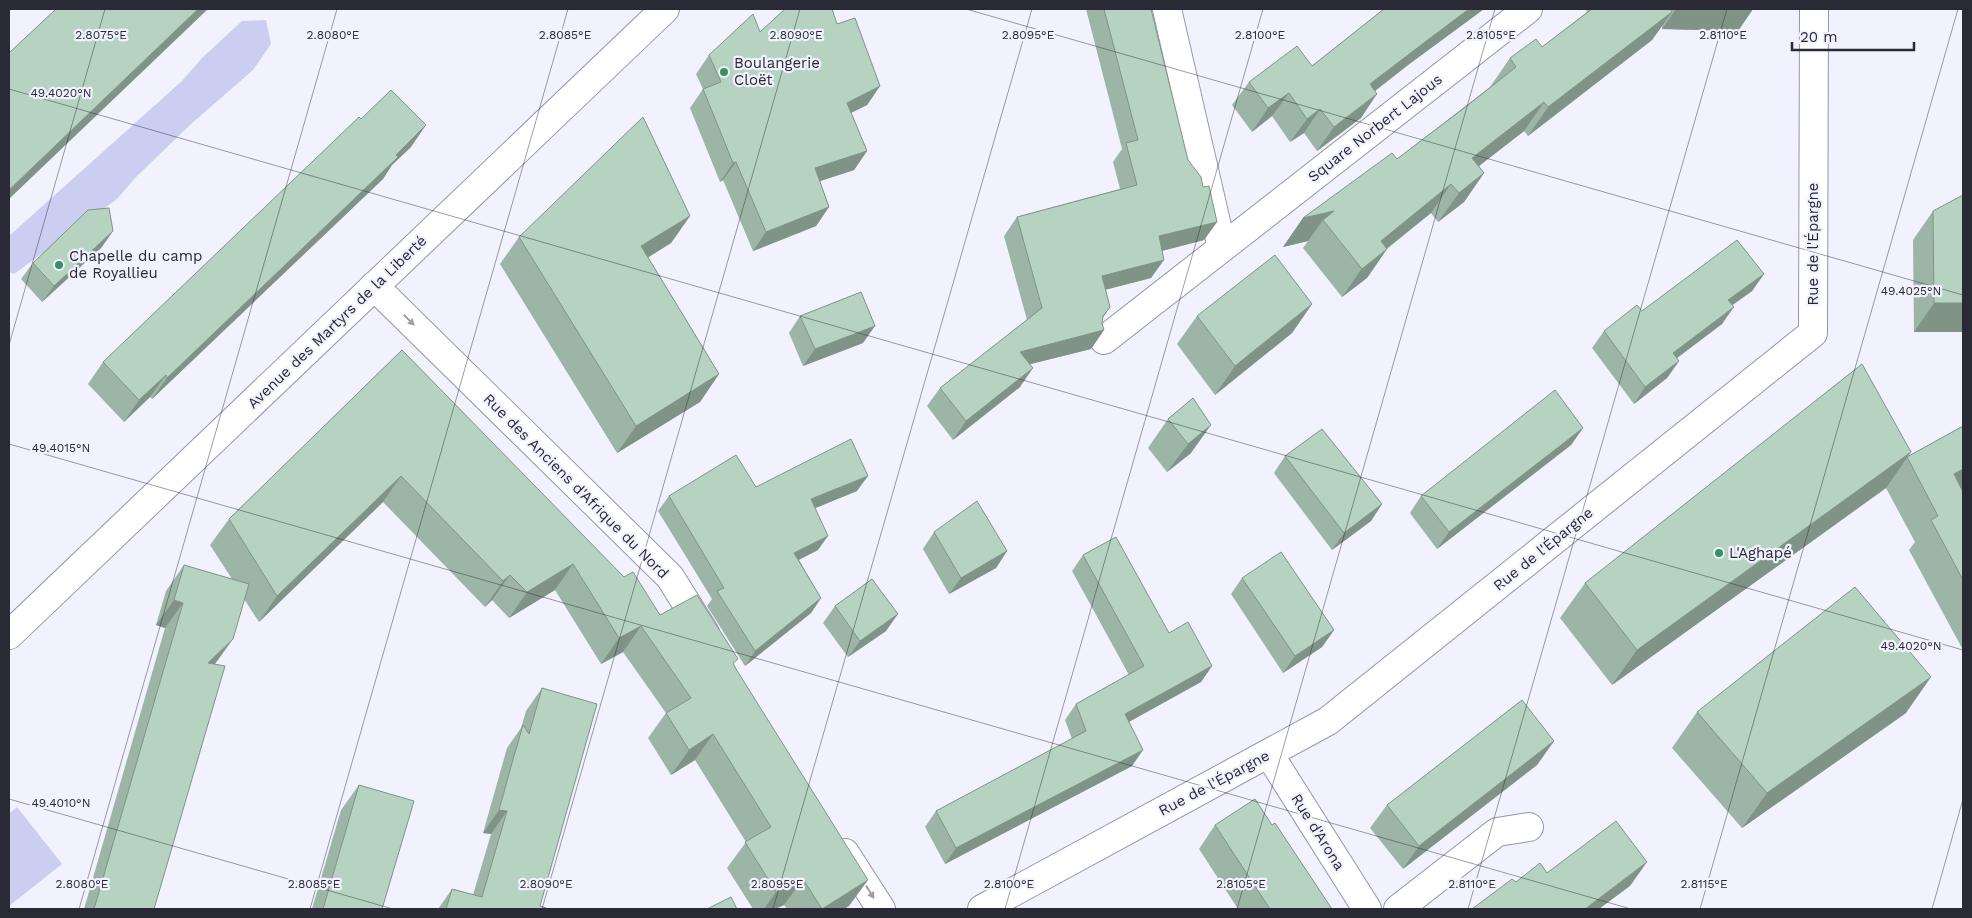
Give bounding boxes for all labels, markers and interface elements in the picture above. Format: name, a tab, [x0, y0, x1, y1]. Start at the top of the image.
scale bar	[1792, 20, 1914, 52]
text: 2.8075°E	[75, 28, 127, 42]
text: 2.8080°E	[306, 28, 360, 42]
text: 2.8085°E	[539, 28, 592, 42]
text: 2.8090°E	[769, 28, 823, 42]
text: 2.8095°E	[1002, 28, 1055, 42]
text: 2.8100°E	[1235, 28, 1286, 42]
text: 2.8105°E	[1466, 28, 1516, 42]
text: 2.8110°E	[1699, 28, 1747, 42]
text: 20 m	[1800, 28, 1838, 46]
place label: Boulangerie Cloët	[734, 54, 820, 89]
marker: Boulangerie Cloët	[718, 66, 730, 78]
street label: Square Norbert Lajous	[1304, 70, 1446, 186]
text: 49.4020°N	[30, 86, 92, 100]
street label: Rue de l'Épargne	[1804, 183, 1822, 305]
street label: Avenue des Martyrs de la Liberté	[244, 232, 430, 412]
place label: Chapelle du camp de Royallieu	[69, 247, 202, 282]
marker: Chapelle du camp de Royallieu	[53, 259, 65, 271]
text: 49.4025°N	[1881, 284, 1941, 298]
one-way arrow	[403, 314, 415, 326]
street label: Rue des Anciens d'Afrique du Nord	[480, 390, 672, 582]
text: 49.4015°N	[32, 441, 90, 455]
street label: Rue de l'Épargne	[1490, 503, 1596, 595]
place label: L'Aghapé	[1729, 544, 1792, 562]
marker: L'Aghapé	[1713, 547, 1725, 559]
text: 49.4020°N	[1880, 639, 1942, 653]
street label: Rue de l'Épargne	[1156, 746, 1272, 820]
street label: Rue d'Arona	[1287, 790, 1349, 874]
text: 49.4010°N	[32, 796, 90, 810]
text: 2.8080°E	[55, 877, 109, 891]
text: 2.8085°E	[288, 877, 341, 891]
text: 2.8090°E	[519, 877, 573, 891]
text: 2.8095°E	[751, 877, 804, 891]
text: 2.8100°E	[984, 877, 1035, 891]
text: 2.8105°E	[1216, 877, 1266, 891]
text: 2.8110°E	[1448, 877, 1496, 891]
text: 2.8115°E	[1680, 877, 1728, 891]
one-way arrow	[866, 886, 875, 899]

